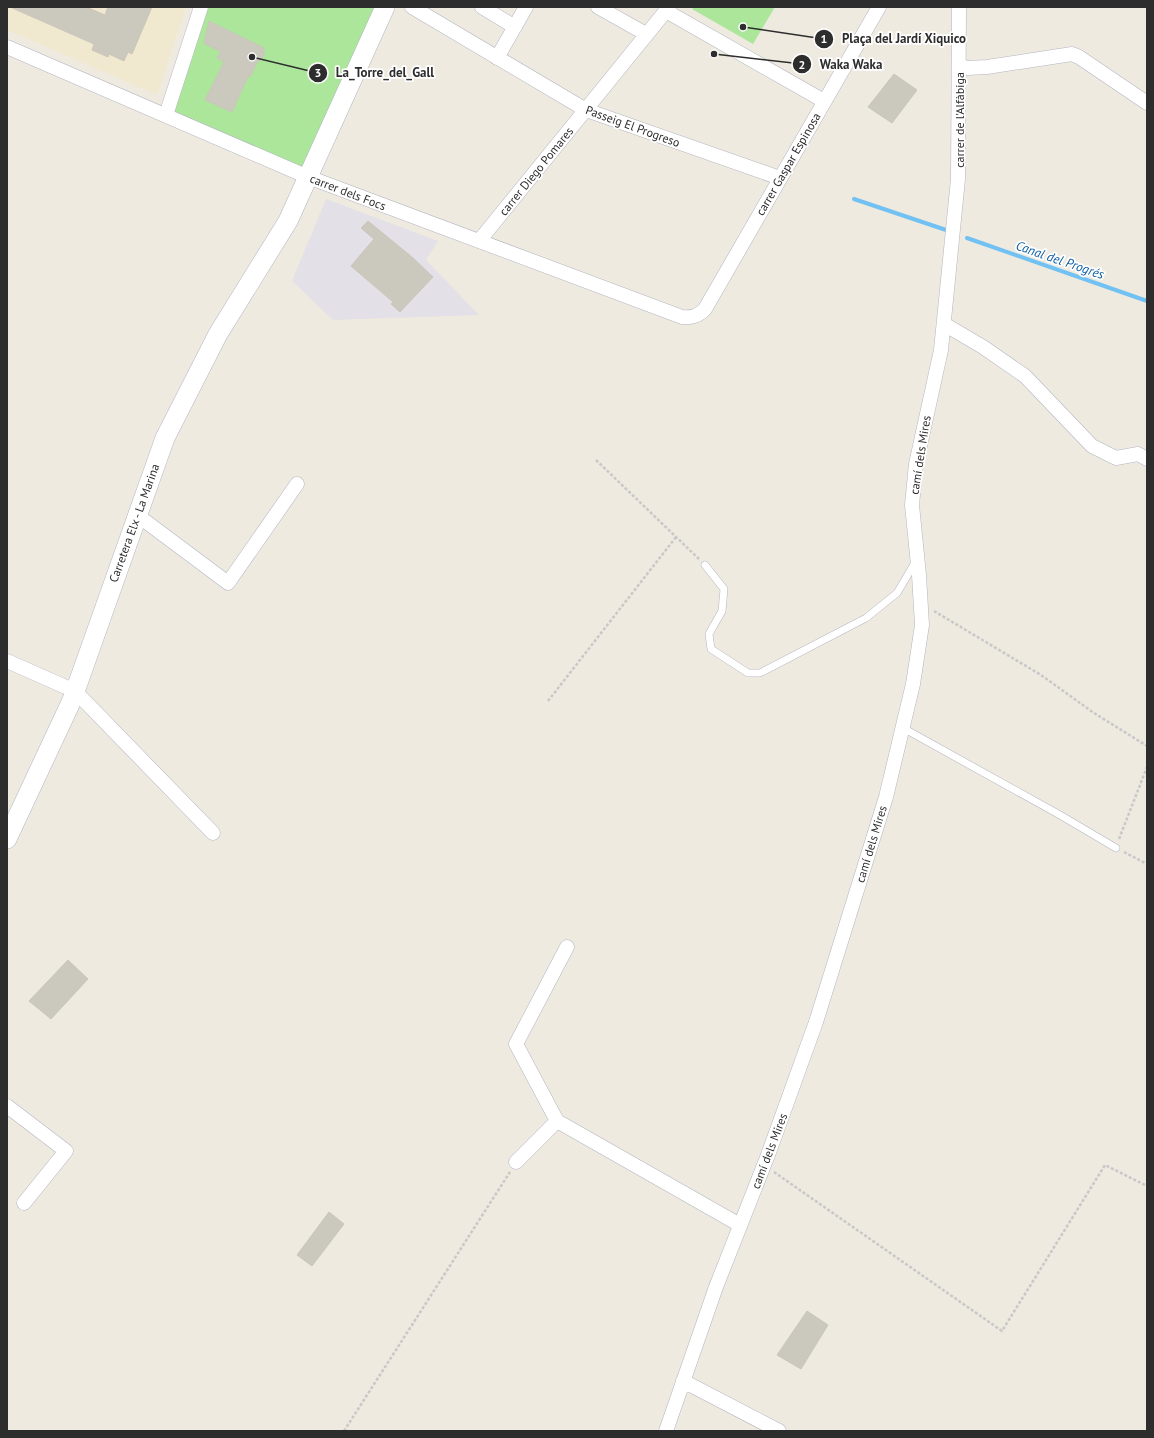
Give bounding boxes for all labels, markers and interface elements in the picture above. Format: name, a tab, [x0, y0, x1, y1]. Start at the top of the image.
callout: Plaça del Jardí Xiquico	[814, 26, 974, 51]
text: Plaça del Jardí Xiquico	[842, 30, 966, 47]
text: 1	[821, 31, 827, 46]
callout: Waka Waka	[792, 52, 891, 77]
text: Waka Waka	[820, 56, 882, 73]
text: 2	[799, 57, 805, 72]
callout: La_Torre_del_Gall	[308, 60, 442, 85]
text: La_Torre_del_Gall	[336, 64, 434, 81]
text: 3	[315, 65, 321, 80]
street label: carrer de l'Alfàbiga	[952, 72, 967, 168]
street label: Passeig El Progreso	[584, 102, 682, 150]
street label: carrer Gaspar Espinosa	[752, 110, 824, 218]
street label: carrer Diego Pomares	[496, 124, 576, 218]
street label: carrer dels Focs	[308, 171, 388, 213]
water label: Canal del Progrés	[1014, 237, 1107, 283]
street label: camí dels Mires	[906, 414, 934, 496]
street label: Carretera Elx - La Marina	[106, 462, 162, 584]
street label: camí dels Mires	[852, 804, 890, 884]
street label: camí dels Mires	[748, 1111, 790, 1191]

